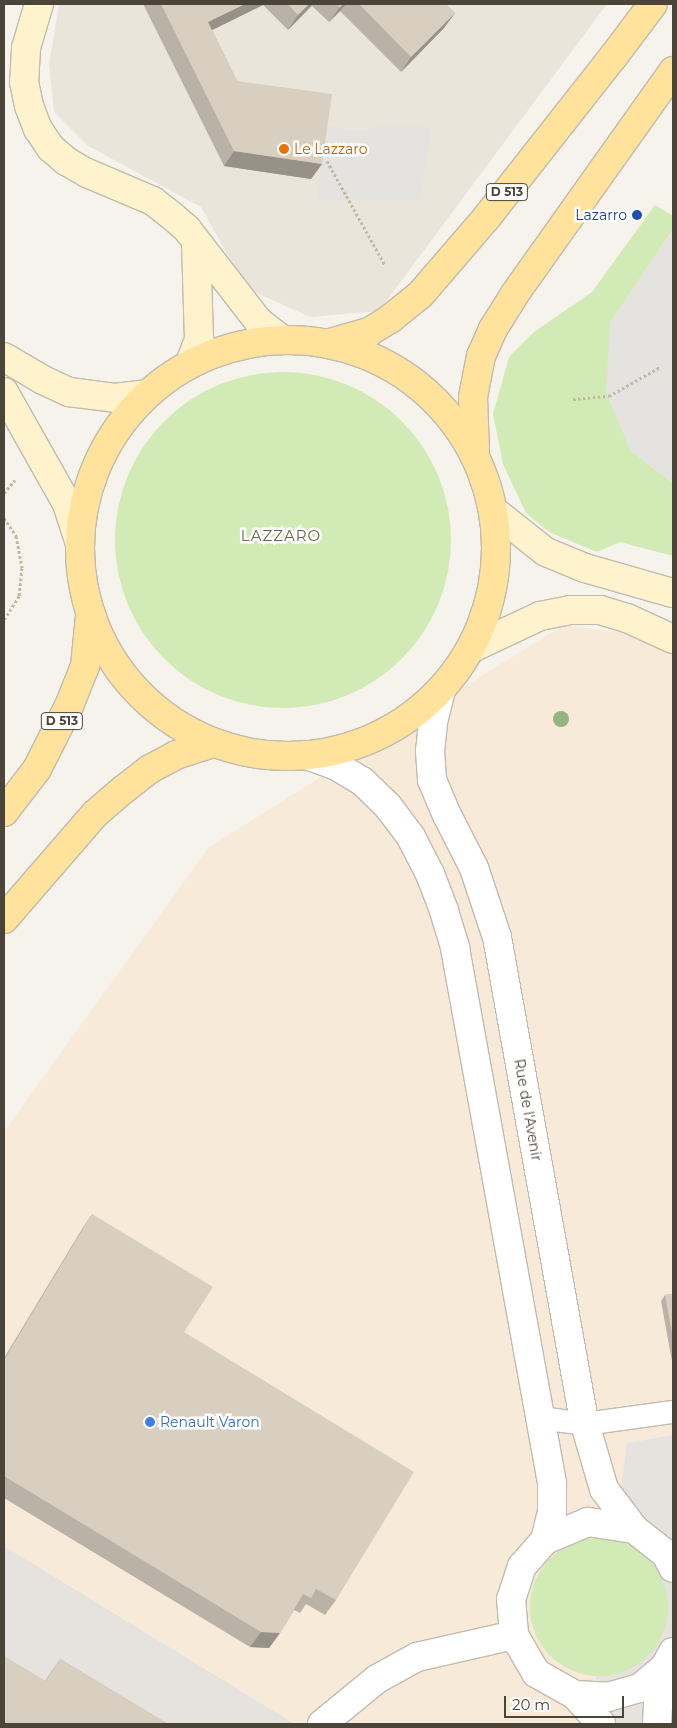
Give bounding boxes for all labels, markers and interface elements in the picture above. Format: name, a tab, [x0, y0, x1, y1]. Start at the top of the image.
place label: Le Lazzaro	[294, 141, 368, 157]
marker: Le Lazzaro	[278, 143, 290, 155]
road number: D 513	[486, 182, 528, 202]
place label: Lazarro	[575, 207, 627, 223]
marker: Lazarro	[631, 209, 643, 221]
district label: LAZZARO	[240, 527, 322, 545]
road number: D 513	[41, 711, 83, 730]
street label: Rue de l'Avenir	[511, 1058, 545, 1162]
place label: Renault Varon	[160, 1414, 260, 1430]
marker: Renault Varon	[144, 1416, 156, 1428]
scale bar	[507, 1686, 627, 1718]
text: 20 m	[512, 1695, 550, 1714]

